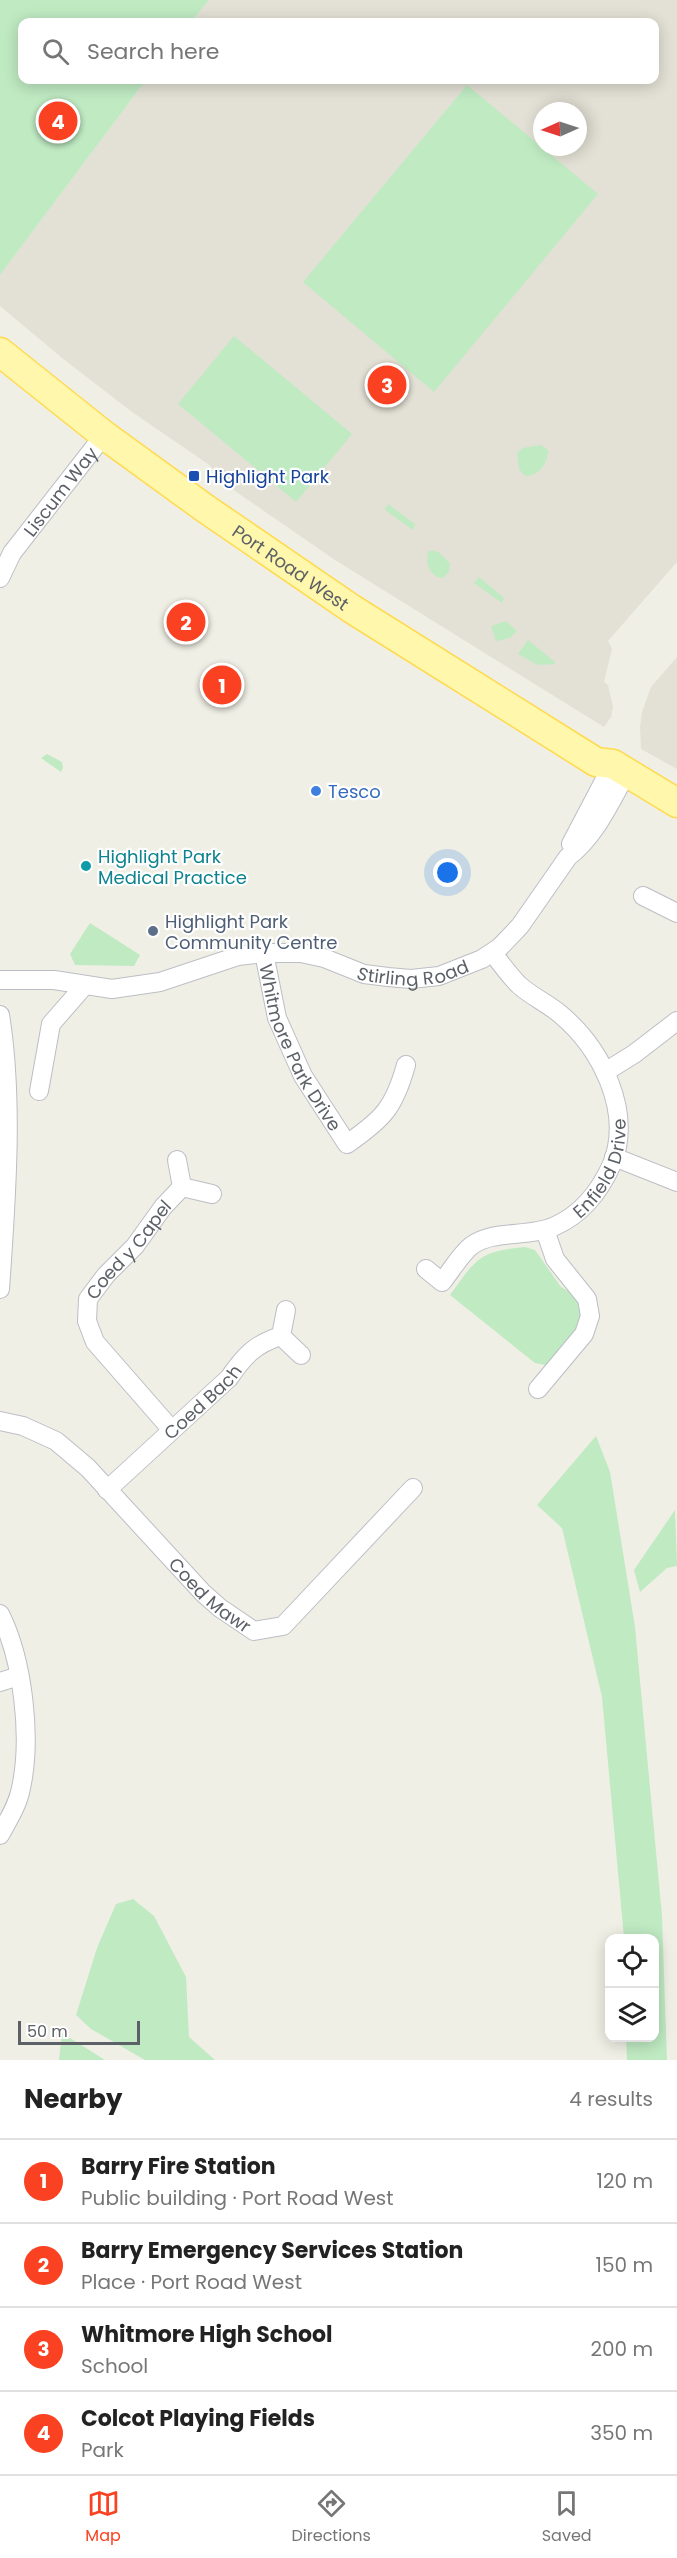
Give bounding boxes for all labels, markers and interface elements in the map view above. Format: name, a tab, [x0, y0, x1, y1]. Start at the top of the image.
search box	[18, 18, 659, 84]
icon: search	[39, 35, 72, 68]
text: Search here	[87, 36, 220, 67]
pin: 4	[38, 98, 78, 144]
north arrow	[533, 102, 587, 156]
pin: 3	[368, 362, 406, 408]
street label: Liscum Way	[17, 441, 103, 541]
place label: Highlight Park	[206, 464, 330, 489]
marker: Highlight Park	[187, 469, 201, 483]
street label: Port Road West	[228, 518, 354, 616]
pin: 2	[166, 600, 206, 644]
pin: 1	[202, 662, 242, 708]
place label: Tesco	[328, 779, 381, 804]
marker: Tesco	[309, 784, 323, 798]
place label: Highlight Park Medical Practice	[98, 844, 247, 890]
your location	[433, 858, 462, 887]
marker: Highlight Park Medical Practice	[79, 859, 93, 873]
place label: Highlight Park Community Centre	[165, 909, 337, 955]
marker: Highlight Park Community Centre	[146, 924, 160, 938]
street label: Stirling Road	[353, 953, 472, 992]
street label: Whitmore Park Drive	[254, 962, 348, 1136]
street label: Enfield Drive	[567, 1118, 631, 1224]
street label: Coed y Capel	[80, 1194, 176, 1304]
street label: Coed Bach	[158, 1359, 247, 1445]
street label: Coed Mawr	[163, 1552, 256, 1638]
map controls	[605, 1934, 659, 2042]
button: locate	[605, 1934, 659, 1988]
button: layers	[605, 1988, 659, 2042]
scale bar	[18, 2018, 140, 2046]
text: 50 m	[27, 2020, 68, 2043]
text: Nearby	[24, 2081, 122, 2117]
text: 4 results	[569, 2085, 653, 2113]
text: Barry Fire Station	[81, 2151, 276, 2182]
text: 1	[40, 2167, 47, 2195]
text: 120 m	[597, 2167, 653, 2195]
text: Public building · Port Road West	[81, 2184, 394, 2212]
text: Barry Emergency Services Station	[81, 2235, 463, 2266]
text: 2	[38, 2251, 49, 2279]
text: 150 m	[596, 2251, 653, 2279]
text: Place · Port Road West	[81, 2268, 302, 2296]
text: Whitmore High School	[81, 2319, 333, 2350]
text: 3	[37, 2335, 50, 2363]
text: 200 m	[590, 2335, 653, 2363]
text: School	[81, 2352, 148, 2380]
text: Colcot Playing Fields	[81, 2403, 315, 2434]
text: 4	[37, 2419, 50, 2447]
text: 350 m	[590, 2419, 653, 2447]
text: Park	[81, 2436, 124, 2464]
tab: Map	[85, 2487, 121, 2548]
tab: Directions	[292, 2487, 371, 2548]
tab: Saved	[542, 2487, 592, 2548]

